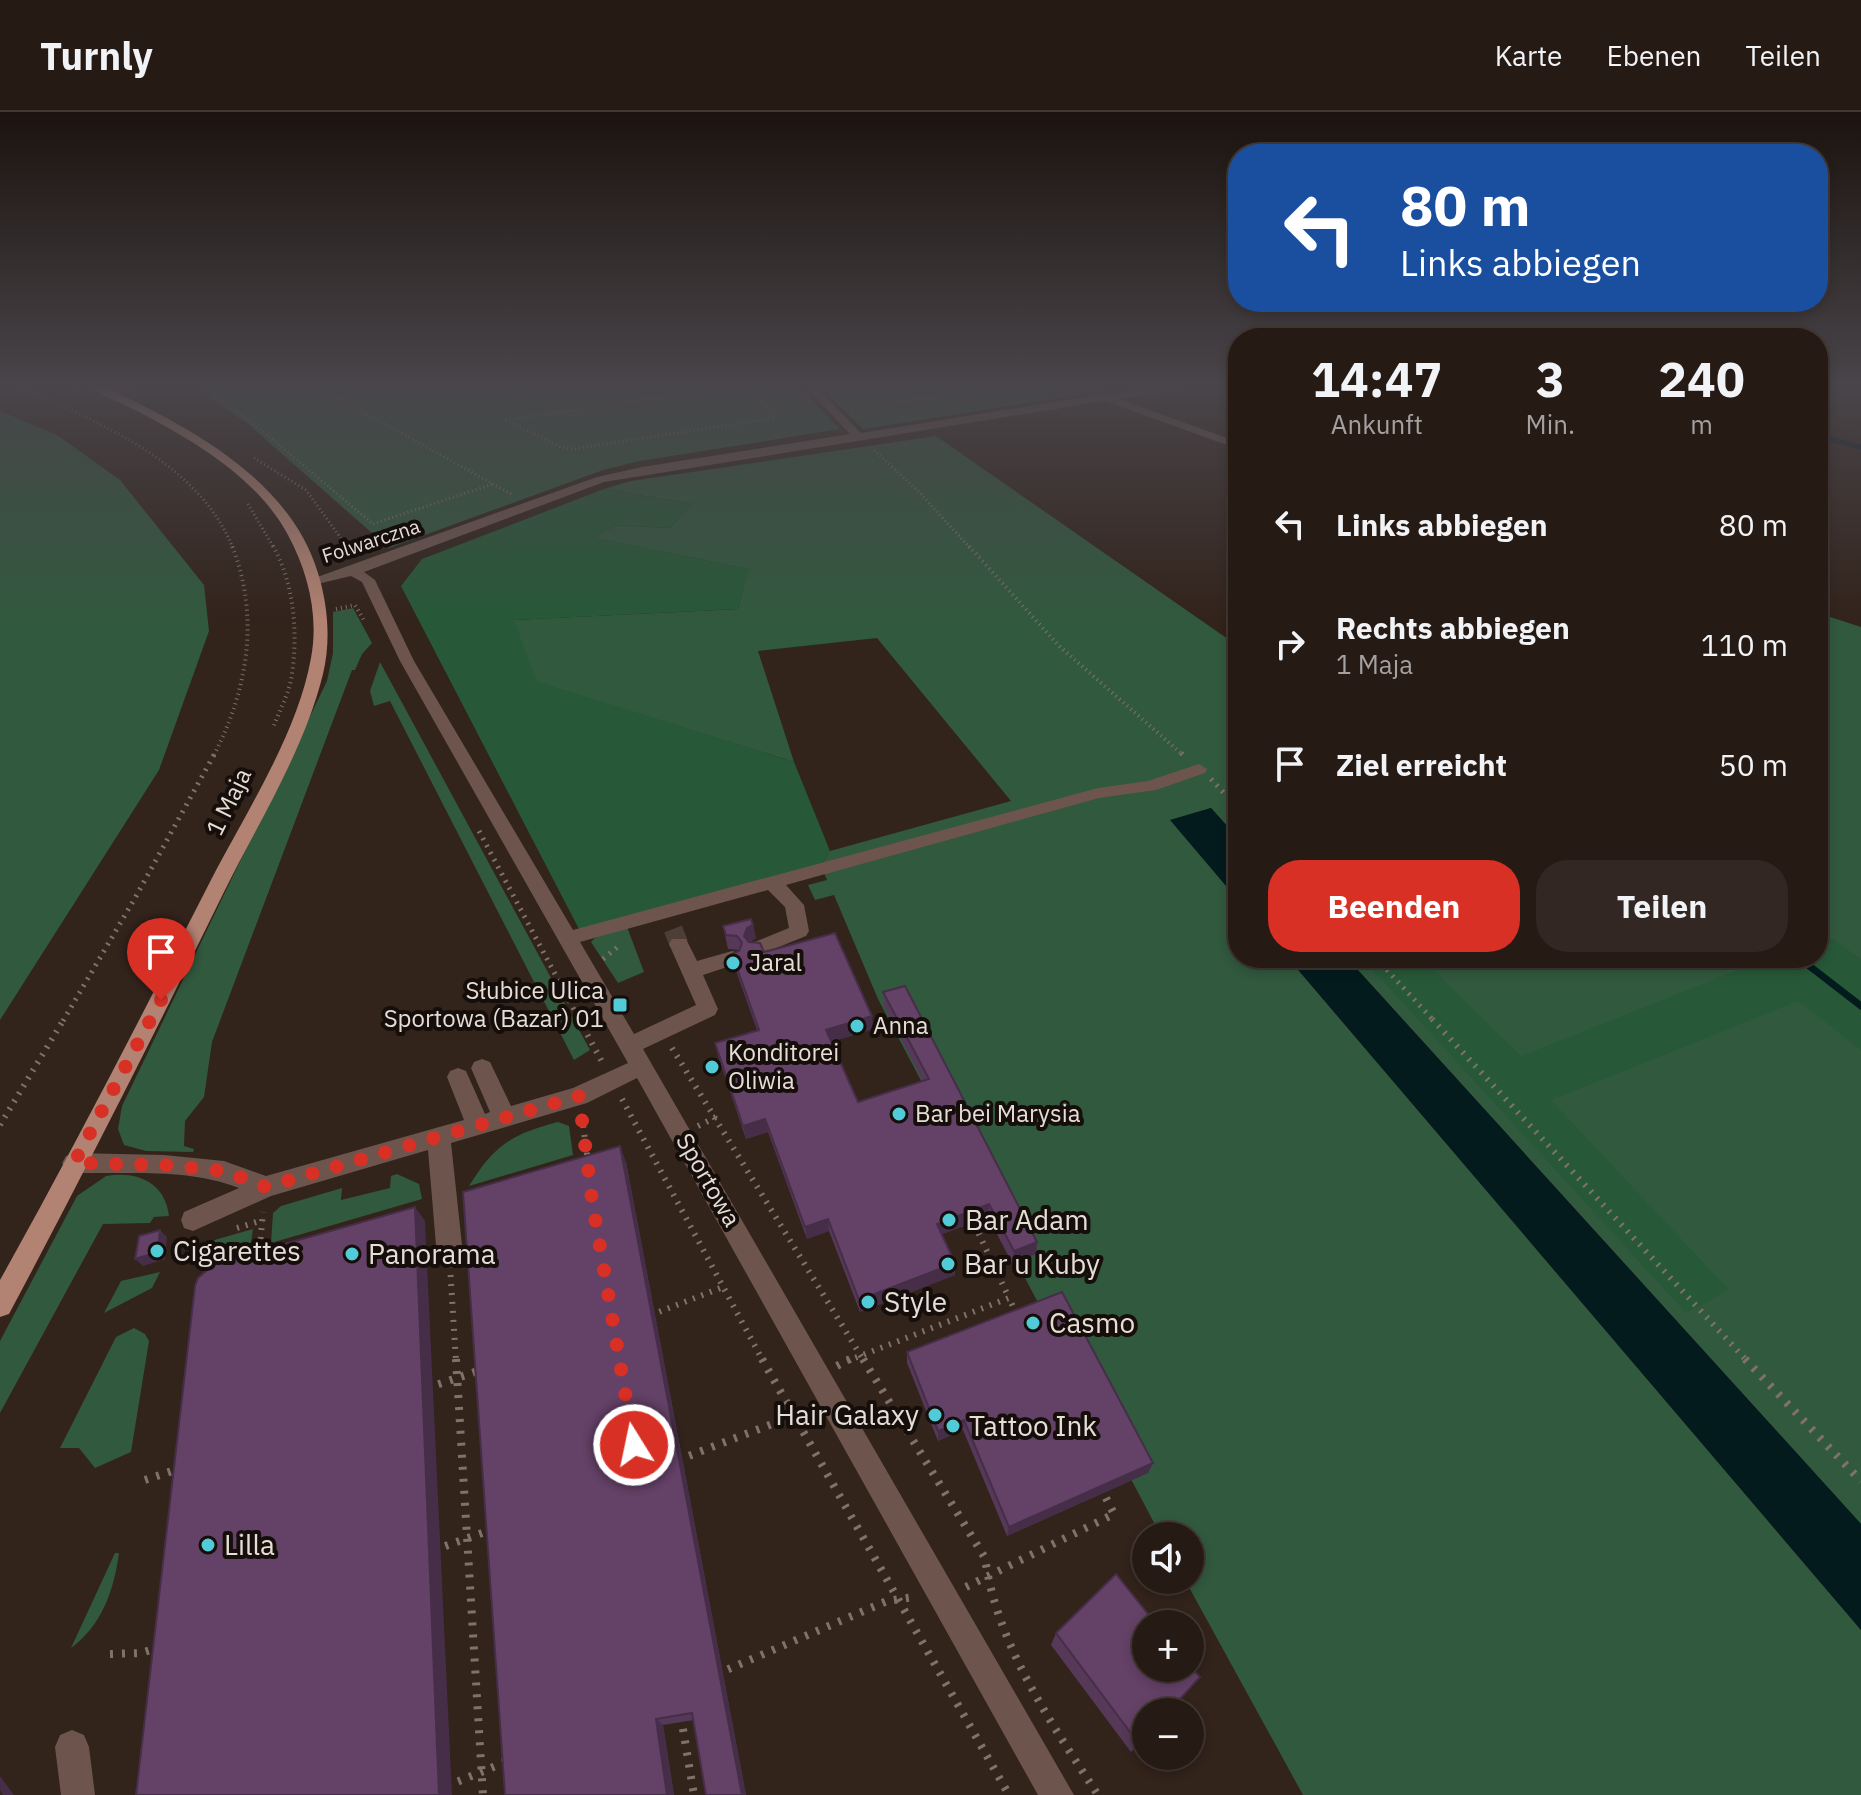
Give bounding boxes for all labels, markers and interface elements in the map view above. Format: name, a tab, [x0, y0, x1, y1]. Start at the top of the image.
text: Turnly	[40, 31, 153, 80]
text: Karte	[1495, 37, 1562, 74]
text: Ebenen	[1606, 37, 1702, 74]
text: Teilen	[1746, 37, 1821, 74]
text: 80 m	[1400, 169, 1530, 241]
icon: left	[1268, 176, 1372, 280]
text: Links abbiegen	[1400, 239, 1641, 286]
text: 14:47	[1311, 348, 1442, 410]
text: 3	[1536, 348, 1565, 410]
text: 240	[1658, 348, 1745, 410]
text: Ankunft	[1331, 407, 1423, 441]
text: Min.	[1526, 407, 1575, 441]
text: m	[1690, 407, 1713, 441]
icon: left	[1268, 502, 1312, 546]
text: Links abbiegen	[1336, 505, 1548, 544]
text: 80 m	[1719, 505, 1788, 544]
street label: Folwarczna	[318, 512, 424, 569]
text: Rechts abbiegen	[1336, 608, 1570, 647]
icon: right	[1268, 622, 1312, 666]
text: 110 m	[1701, 625, 1788, 664]
text: 1 Maja	[1336, 647, 1413, 681]
icon: arrive	[1268, 742, 1312, 786]
text: Ziel erreicht	[1336, 745, 1507, 784]
text: 50 m	[1719, 745, 1788, 784]
street label: 1 Maja	[198, 762, 258, 841]
button: Beenden	[1268, 860, 1520, 952]
button: Teilen	[1536, 860, 1788, 952]
pin	[127, 918, 195, 1000]
icon: arrive	[139, 930, 183, 974]
place label: Jaral	[749, 946, 802, 978]
marker: Jaral	[724, 954, 742, 972]
place label: Słubice Ulica Sportowa (Bazar) 01	[384, 974, 604, 1034]
marker: Słubice Ulica Sportowa (Bazar) 01	[611, 996, 629, 1014]
place label: Anna	[873, 1009, 929, 1041]
marker: Anna	[848, 1017, 866, 1035]
place label: Konditorei Oliwia	[728, 1036, 839, 1096]
marker: Konditorei Oliwia	[703, 1058, 721, 1076]
place label: Bar bei Marysia	[915, 1097, 1081, 1129]
marker: Bar bei Marysia	[890, 1105, 908, 1123]
street label: Sportowa	[669, 1127, 749, 1232]
place label: Bar Adam	[965, 1201, 1089, 1238]
marker: Bar Adam	[940, 1211, 958, 1229]
place label: Cigarettes	[173, 1232, 301, 1269]
place label: Panorama	[368, 1235, 496, 1272]
marker: Cigarettes	[148, 1242, 166, 1260]
marker: Panorama	[343, 1245, 361, 1263]
place label: Bar u Kuby	[964, 1245, 1100, 1282]
marker: Bar u Kuby	[939, 1255, 957, 1273]
place label: Style	[884, 1283, 947, 1320]
marker: Style	[859, 1293, 877, 1311]
place label: Casmo	[1049, 1304, 1135, 1341]
marker: Casmo	[1024, 1314, 1042, 1332]
place label: Hair Galaxy	[775, 1396, 919, 1433]
position arrow	[592, 1403, 676, 1487]
marker: Hair Galaxy	[926, 1406, 944, 1424]
place label: Tattoo Ink	[969, 1407, 1097, 1444]
marker: Tattoo Ink	[944, 1417, 962, 1435]
map controls	[1132, 1522, 1204, 1770]
button: sound	[1132, 1522, 1204, 1594]
place label: Lilla	[224, 1526, 275, 1563]
marker: Lilla	[199, 1536, 217, 1554]
button: +	[1132, 1610, 1204, 1682]
button: −	[1132, 1698, 1204, 1770]

